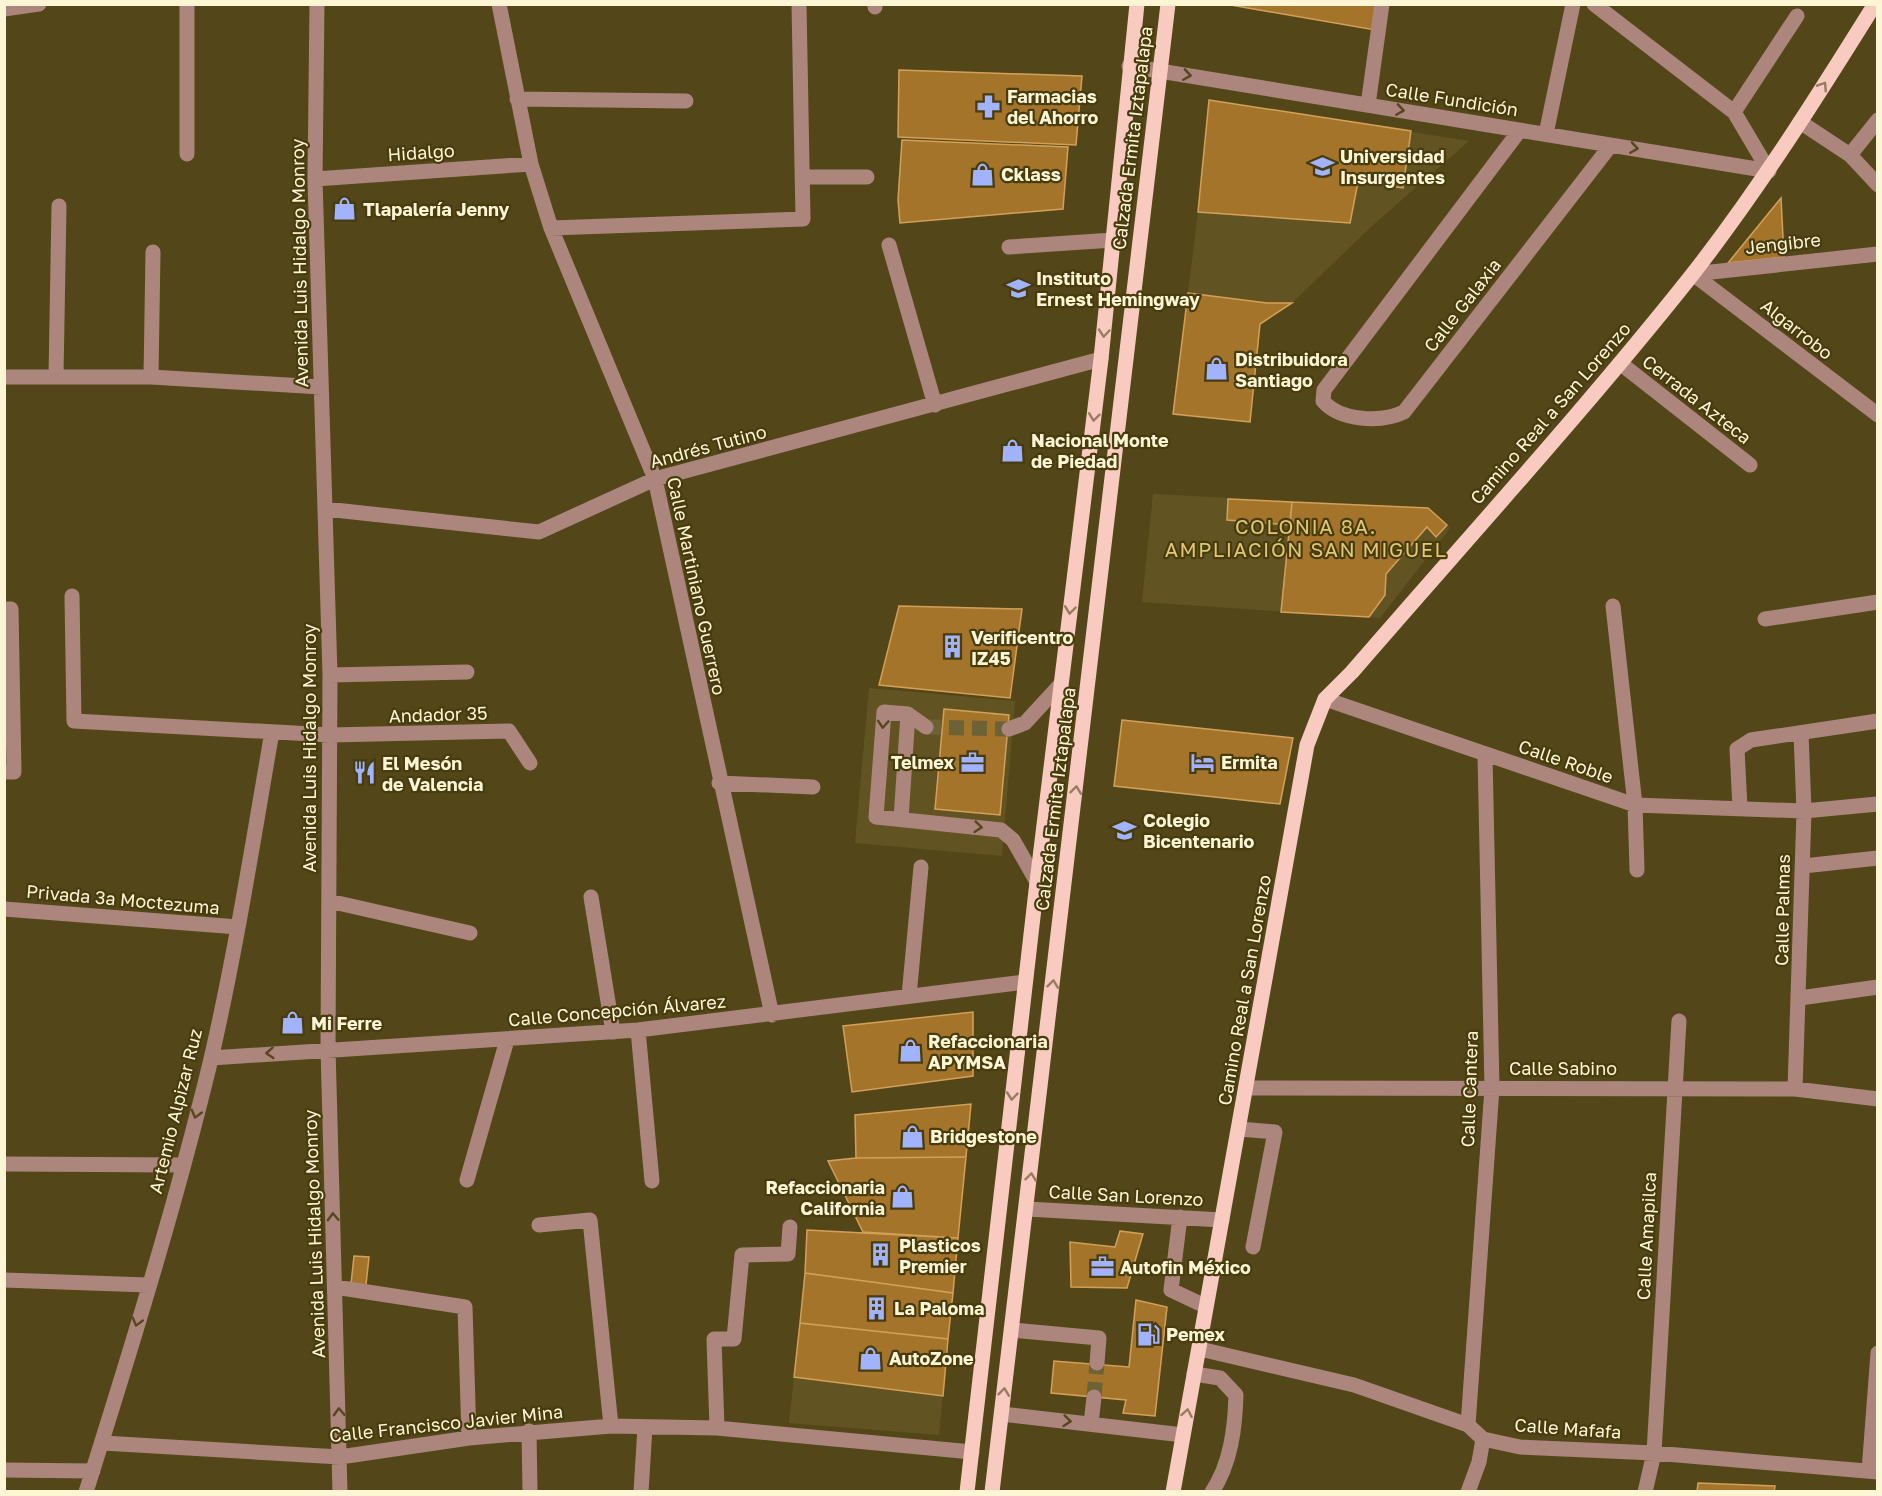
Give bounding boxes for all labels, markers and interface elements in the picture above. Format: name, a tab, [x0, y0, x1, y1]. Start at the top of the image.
street label: Calzada Ermita Iztapalapa	[1107, 25, 1157, 251]
one-way arrow	[1183, 69, 1192, 81]
street label: Calle Fundición	[1384, 78, 1520, 120]
one-way arrow	[1816, 82, 1828, 92]
place label: Farmacias del Ahorro	[1007, 85, 1098, 128]
pharmacy icon: Farmacias del Ahorro	[976, 93, 1002, 119]
one-way arrow	[1395, 103, 1405, 116]
street label: Avenida Luis Hidalgo Monroy	[286, 138, 312, 388]
street label: Hidalgo	[387, 139, 455, 165]
one-way arrow	[1630, 142, 1639, 154]
place label: Universidad Insurgentes	[1340, 145, 1445, 188]
school or university icon: Universidad Insurgentes	[1309, 153, 1335, 179]
shop icon: Cklass	[970, 161, 996, 187]
place label: Cklass	[1001, 163, 1061, 185]
shop icon: Tlapalería Jenny	[332, 196, 358, 222]
place label: Tlapalería Jenny	[363, 198, 510, 220]
street label: Jengibre	[1744, 228, 1822, 258]
street label: Calle Galaxia	[1419, 254, 1505, 356]
place label: Instituto Ernest Hemingway	[1036, 267, 1200, 310]
school or university icon: Instituto Ernest Hemingway	[1005, 275, 1031, 301]
street label: Algarrobo	[1757, 294, 1837, 364]
street label: Camino Real a San Lorenzo	[1465, 318, 1635, 508]
one-way arrow	[1098, 329, 1111, 338]
place label: Distribuidora Santiago	[1235, 348, 1348, 391]
street label: Cerrada Azteca	[1638, 350, 1756, 448]
shop icon: Distribuidora Santiago	[1204, 356, 1230, 382]
one-way arrow	[1088, 412, 1101, 422]
street label: Andrés Tutino	[647, 420, 769, 472]
place label: Nacional Monte de Piedad	[1031, 429, 1169, 472]
shop icon: Nacional Monte de Piedad	[1000, 437, 1026, 463]
street label: Calle Martiniano Guerrero	[663, 475, 731, 697]
district label: COLONIA 8A. AMPLIACIÓN SAN MIGUEL	[1165, 514, 1447, 561]
one-way arrow	[1064, 606, 1076, 615]
street label: Avenida Luis Hidalgo Monroy	[298, 624, 320, 872]
place label: Verificentro IZ45	[971, 626, 1074, 669]
building icon: Verificentro IZ45	[940, 634, 966, 660]
street label: Calzada Ermita Iztapalapa	[1030, 686, 1080, 912]
street label: Andador 35	[388, 701, 488, 727]
one-way arrow	[877, 720, 890, 729]
street label: Calle Roble	[1516, 735, 1616, 787]
office icon: Telmex	[959, 749, 985, 775]
hotel icon: Ermita	[1190, 749, 1216, 775]
place label: Telmex	[891, 751, 955, 773]
place label: Ermita	[1221, 751, 1278, 773]
place label: El Mesón de Valencia	[382, 752, 483, 795]
restaurant icon: El Mesón de Valencia	[351, 760, 377, 786]
one-way arrow	[1069, 785, 1081, 794]
place label: Colegio Bicentenario	[1143, 809, 1255, 852]
school or university icon: Colegio Bicentenario	[1112, 817, 1138, 843]
one-way arrow	[973, 820, 982, 833]
street label: Calle Palmas	[1770, 854, 1794, 966]
street label: Camino Real a San Lorenzo	[1213, 873, 1275, 1107]
street label: Privada 3ª Moctezuma	[25, 880, 221, 918]
one-way arrow	[1046, 979, 1059, 988]
street label: Calle Concepción Álvarez	[507, 990, 727, 1030]
shop icon: Mi Ferre	[280, 1010, 306, 1036]
place label: Mi Ferre	[311, 1012, 382, 1034]
street label: Artemio Alpizar Ruz	[144, 1026, 206, 1196]
place label: Refaccionaria APYMSA	[928, 1030, 1048, 1073]
street label: Calle Cantera	[1456, 1030, 1482, 1148]
shop icon: Refaccionaria APYMSA	[897, 1038, 923, 1064]
one-way arrow	[265, 1046, 274, 1059]
street label: Calle Sabino	[1509, 1057, 1617, 1079]
one-way arrow	[1007, 1092, 1019, 1101]
one-way arrow	[191, 1109, 204, 1119]
street label: Avenida Luis Hidalgo Monroy	[299, 1109, 329, 1359]
shop icon: Bridgestone	[899, 1123, 925, 1149]
place label: Bridgestone	[930, 1125, 1037, 1147]
street label: Calle Amapilca	[1632, 1171, 1660, 1301]
one-way arrow	[1024, 1173, 1037, 1182]
place label: Refaccionaria California	[765, 1176, 885, 1219]
street label: Calle San Lorenzo	[1048, 1180, 1204, 1210]
shop icon: Refaccionaria California	[890, 1184, 916, 1210]
one-way arrow	[326, 1213, 339, 1222]
place label: Plasticos Premier	[899, 1234, 981, 1277]
building icon: Plasticos Premier	[868, 1242, 894, 1268]
office icon: Autofin México	[1089, 1254, 1115, 1280]
place label: Autofin México	[1120, 1256, 1251, 1278]
building icon: La Paloma	[863, 1295, 889, 1321]
place label: La Paloma	[894, 1297, 985, 1319]
one-way arrow	[132, 1316, 144, 1327]
fuel station icon: Pemex	[1135, 1321, 1161, 1347]
place label: Pemex	[1166, 1323, 1226, 1345]
shop icon: AutoZone	[858, 1345, 884, 1371]
place label: AutoZone	[889, 1347, 974, 1369]
one-way arrow	[998, 1387, 1010, 1396]
street label: Calle Francisco Javier Mina	[328, 1400, 564, 1446]
one-way arrow	[332, 1408, 345, 1417]
one-way arrow	[1180, 1408, 1193, 1418]
street label: Calle Mafafa	[1514, 1413, 1622, 1443]
one-way arrow	[1063, 1414, 1072, 1427]

